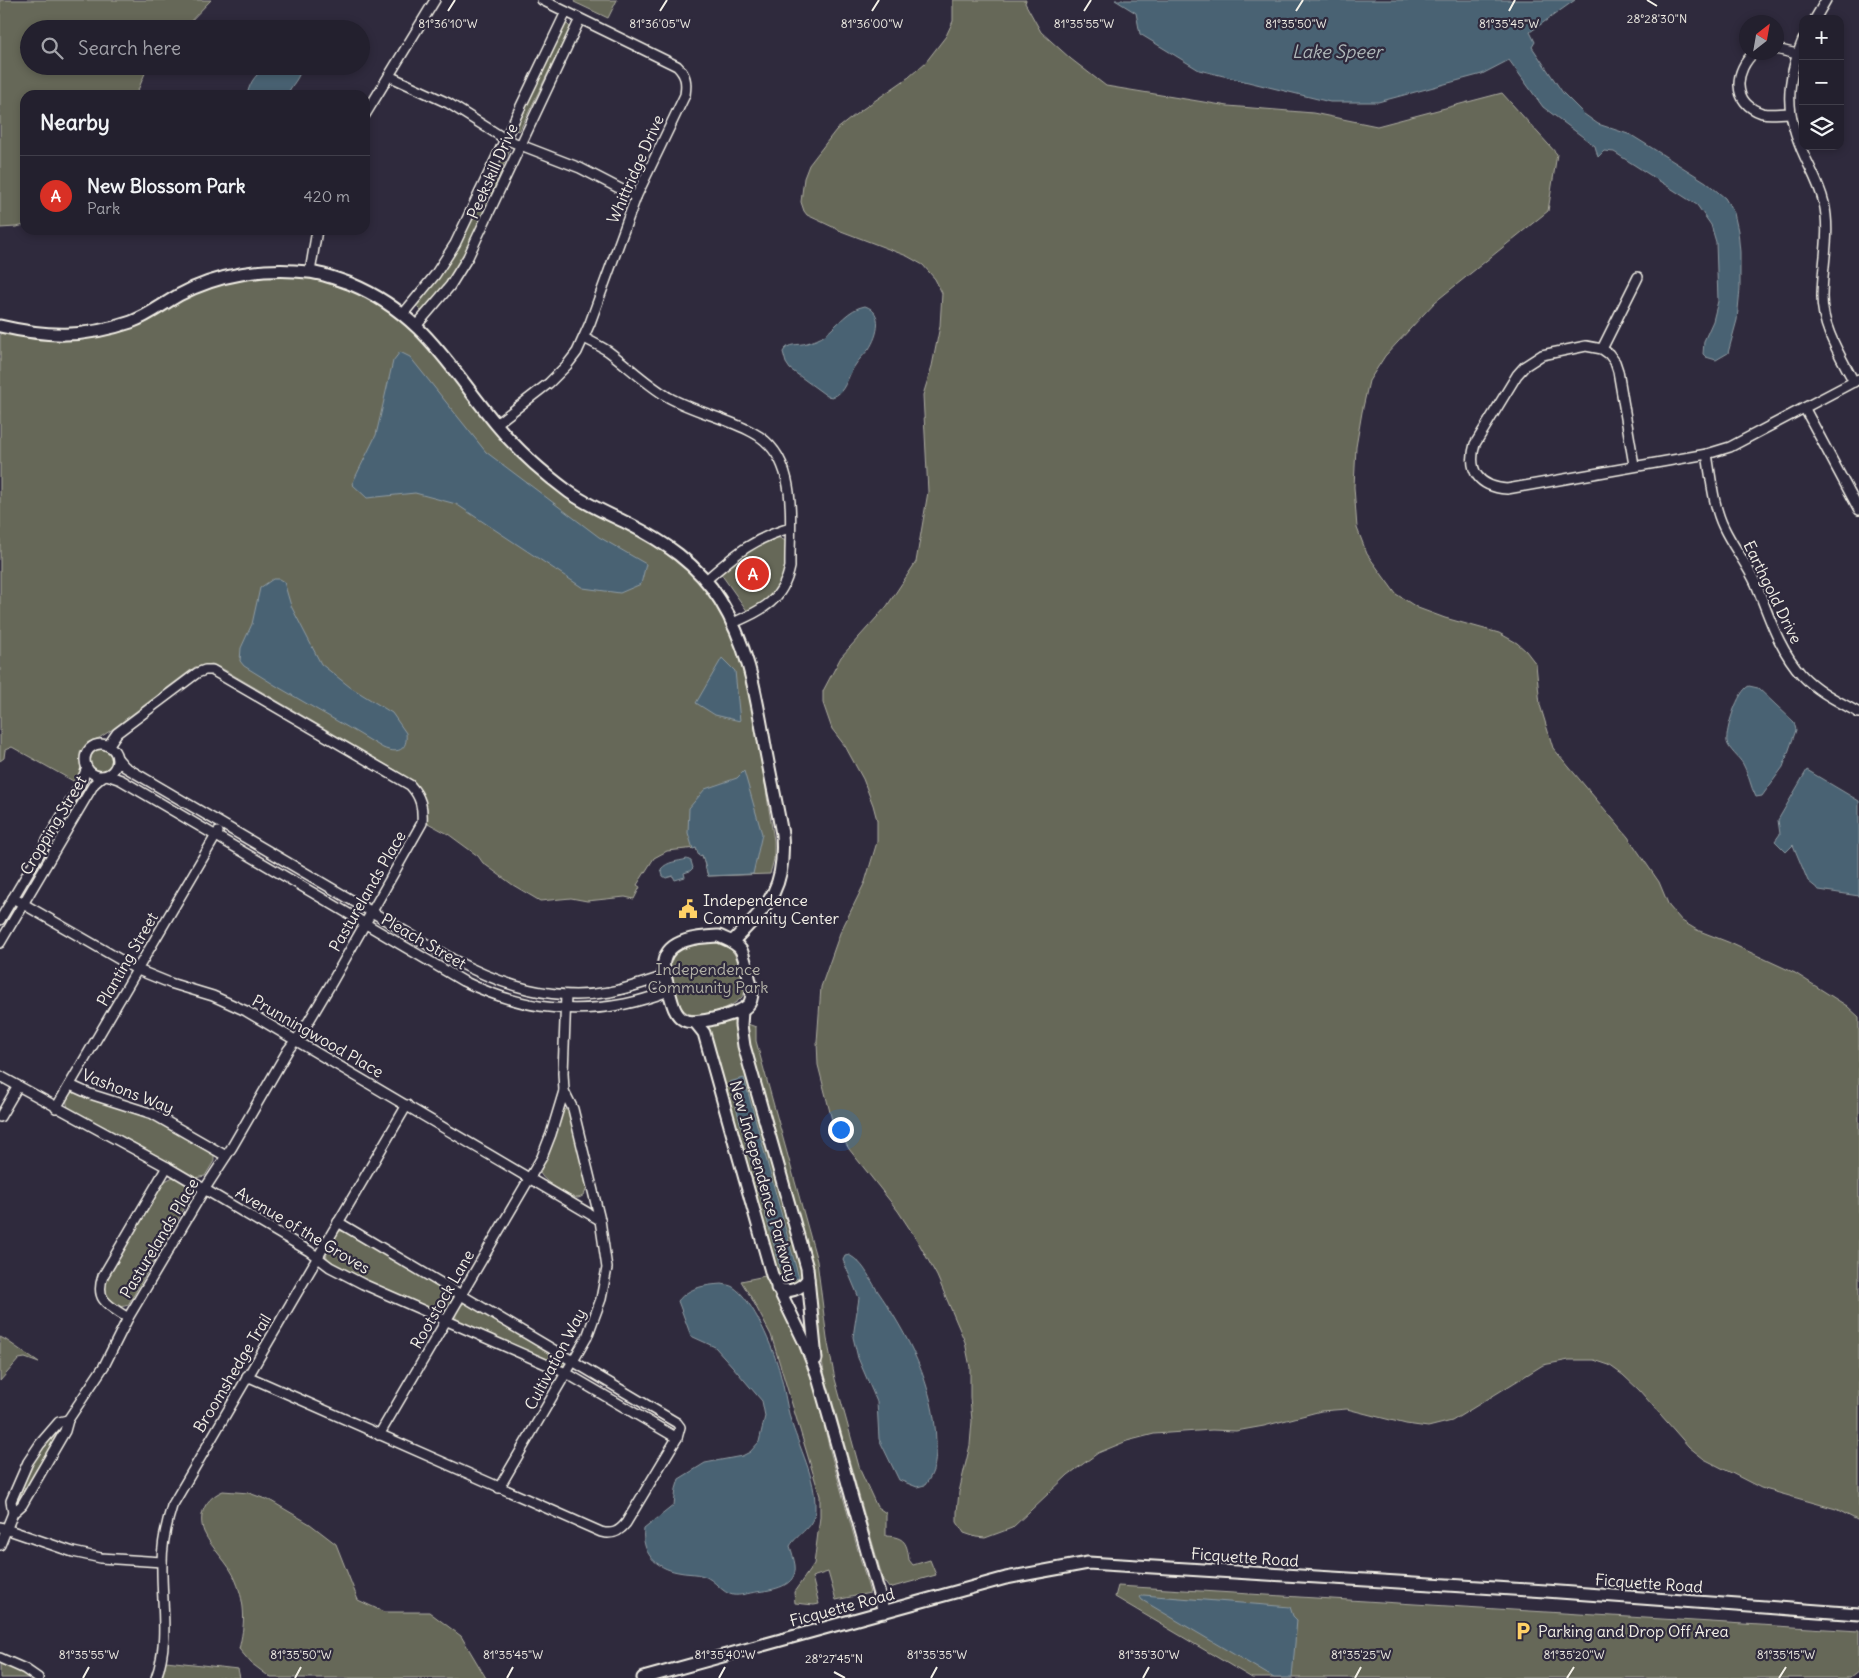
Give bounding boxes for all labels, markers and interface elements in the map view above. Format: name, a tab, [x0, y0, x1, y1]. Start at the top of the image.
text: 28°28'30"N	[1627, 11, 1687, 26]
north arrow	[1739, 15, 1784, 60]
map controls	[1799, 15, 1844, 150]
button: +	[1799, 15, 1844, 60]
text: 81°36'10"W	[418, 16, 478, 31]
text: 81°36'05"W	[629, 16, 691, 31]
text: 81°36'00"W	[841, 16, 903, 31]
text: 81°35'55"W	[1054, 16, 1114, 31]
text: 81°35'50"W	[1265, 16, 1327, 31]
text: 81°35'45"W	[1479, 16, 1539, 31]
search box	[20, 20, 370, 75]
icon: search	[38, 34, 66, 62]
text: Search here	[78, 36, 181, 60]
water label: Lake Speer	[1292, 40, 1385, 63]
button: −	[1799, 60, 1844, 105]
button: layers	[1799, 105, 1844, 150]
text: Nearby	[40, 109, 110, 136]
street label: Whittridge Drive	[602, 112, 668, 226]
street label: Peekskill Drive	[462, 120, 522, 222]
text: New Blossom Park	[87, 174, 245, 198]
text: A	[51, 186, 61, 206]
text: 420 m	[304, 186, 350, 206]
text: Park	[87, 198, 120, 218]
street label: Earthgold Drive	[1739, 537, 1807, 647]
pin: A	[737, 555, 769, 593]
street label: Cropping Street	[15, 771, 91, 878]
street label: Pasturelands Place	[324, 827, 410, 955]
place label: Independence Community Center	[703, 890, 840, 928]
public building icon: Independence Community Center	[677, 898, 699, 920]
street label: Planting Street	[92, 908, 162, 1010]
street label: Pleach Street	[378, 909, 471, 974]
park label: Independence Community Park	[648, 959, 768, 997]
street label: Prunningwood Place	[249, 990, 387, 1082]
street label: Vashons Way	[79, 1064, 177, 1118]
street label: New Independence Parkway	[726, 1078, 802, 1284]
your location	[828, 1117, 854, 1143]
street label: Pasturelands Place	[115, 1174, 203, 1302]
street label: Avenue of the Groves	[232, 1182, 374, 1278]
street label: Rootstock Lane	[406, 1246, 478, 1352]
street label: Cultivation Way	[520, 1305, 590, 1413]
street label: Broomshedge Trail	[189, 1310, 275, 1436]
street label: Ficquette Road	[1190, 1543, 1300, 1571]
street label: Ficquette Road	[1594, 1569, 1704, 1597]
street label: Ficquette Road	[787, 1583, 897, 1631]
parking icon: Parking and Drop Off Area	[1512, 1620, 1534, 1642]
place label: Parking and Drop Off Area	[1538, 1621, 1729, 1641]
text: 81°35'55"W	[59, 1647, 119, 1662]
text: 81°35'50"W	[270, 1647, 332, 1662]
text: 81°35'45"W	[483, 1647, 543, 1662]
text: 81°35'40"W	[694, 1647, 756, 1662]
text: 81°35'35"W	[907, 1647, 967, 1662]
text: 81°35'30"W	[1118, 1647, 1180, 1662]
text: 81°35'25"W	[1331, 1647, 1391, 1662]
text: 81°35'20"W	[1543, 1647, 1605, 1662]
text: 81°35'15"W	[1757, 1647, 1815, 1662]
text: 28°27'45"N	[805, 1651, 863, 1666]

